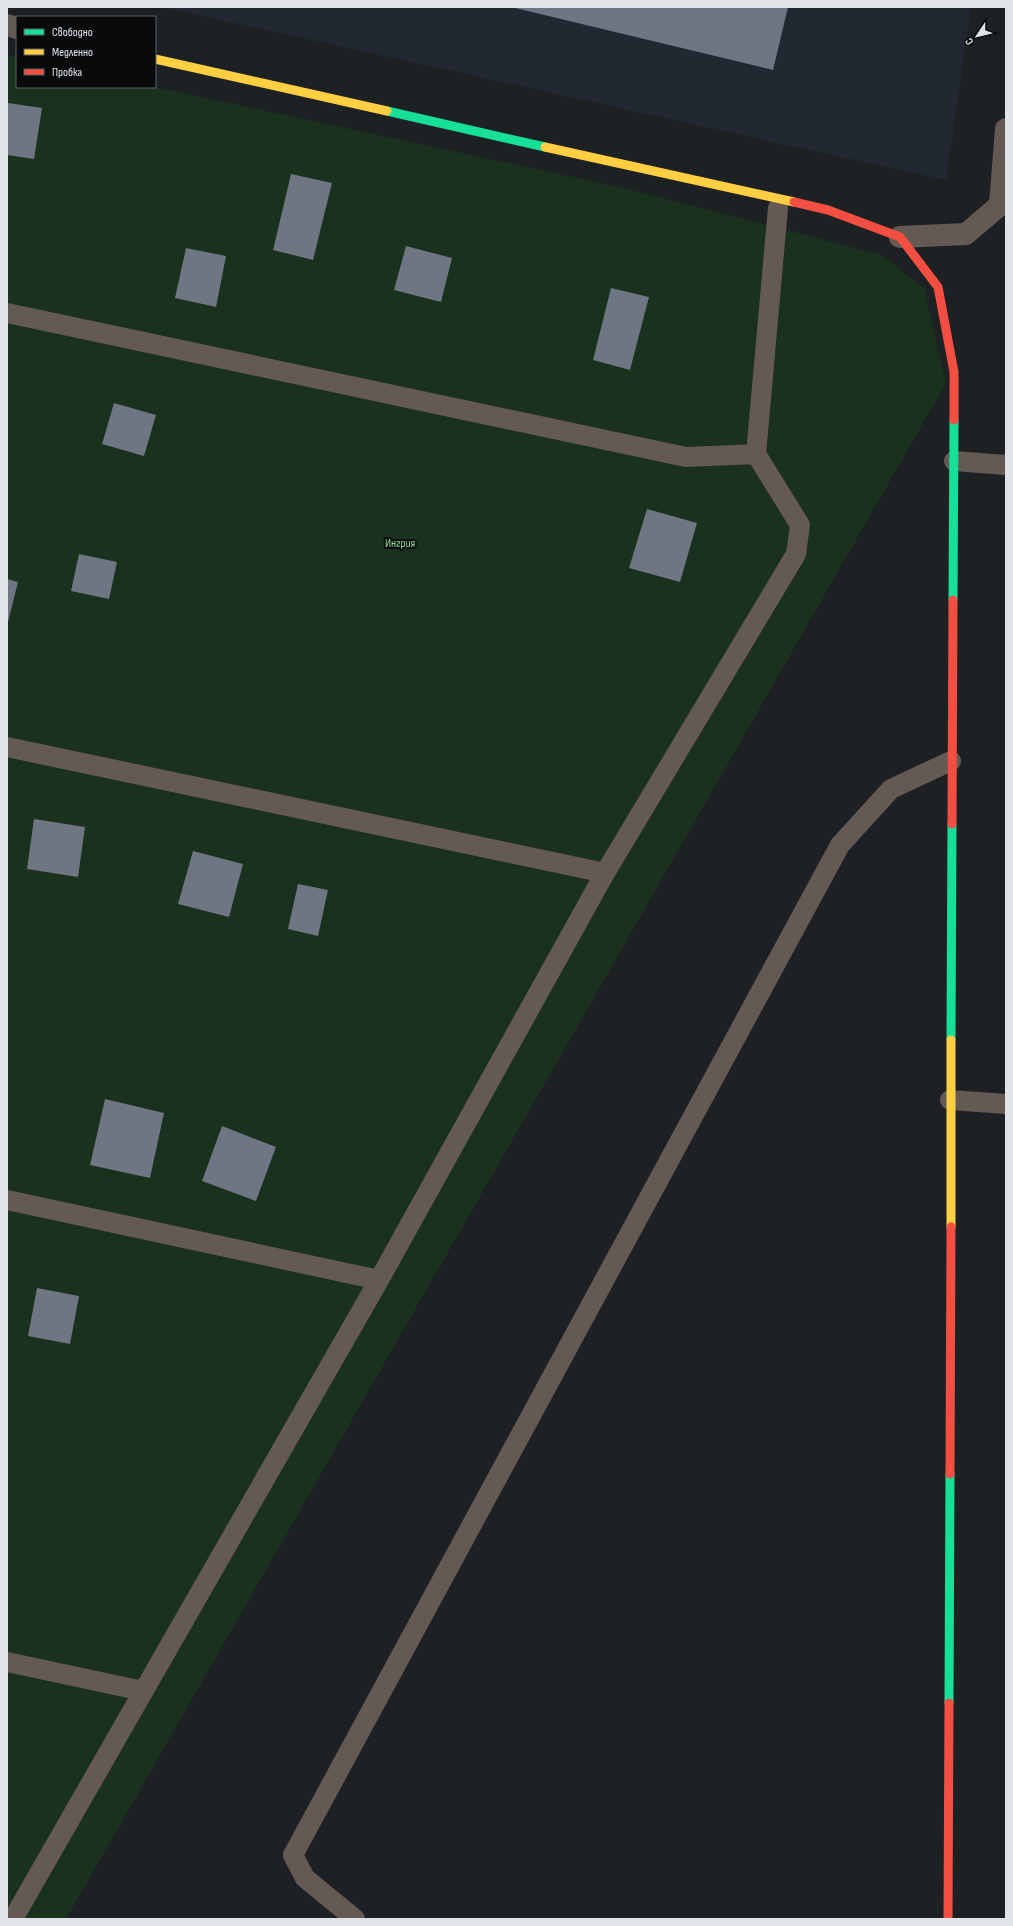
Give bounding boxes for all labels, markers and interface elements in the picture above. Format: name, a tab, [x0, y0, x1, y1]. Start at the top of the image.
legend	[16, 16, 156, 88]
north arrow	[957, 16, 997, 56]
text: Свободно	[52, 25, 93, 40]
text: С	[962, 35, 976, 47]
text: Медленно	[52, 45, 93, 60]
text: Пробка	[52, 65, 83, 80]
park label: Ингрия	[385, 536, 415, 551]

